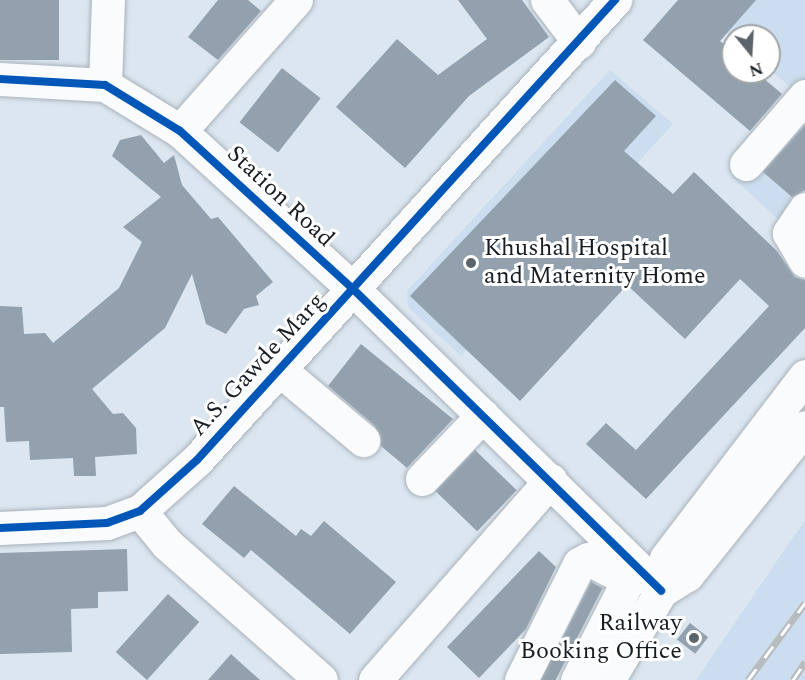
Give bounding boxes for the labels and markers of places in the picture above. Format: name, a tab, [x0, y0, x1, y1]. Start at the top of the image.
place label: Khushal Hospital and Maternity Home	[484, 235, 706, 291]
marker: Khushal Hospital and Maternity Home	[462, 254, 480, 272]
place label: Railway Booking Office	[520, 610, 682, 666]
marker: Railway Booking Office	[687, 631, 701, 645]

